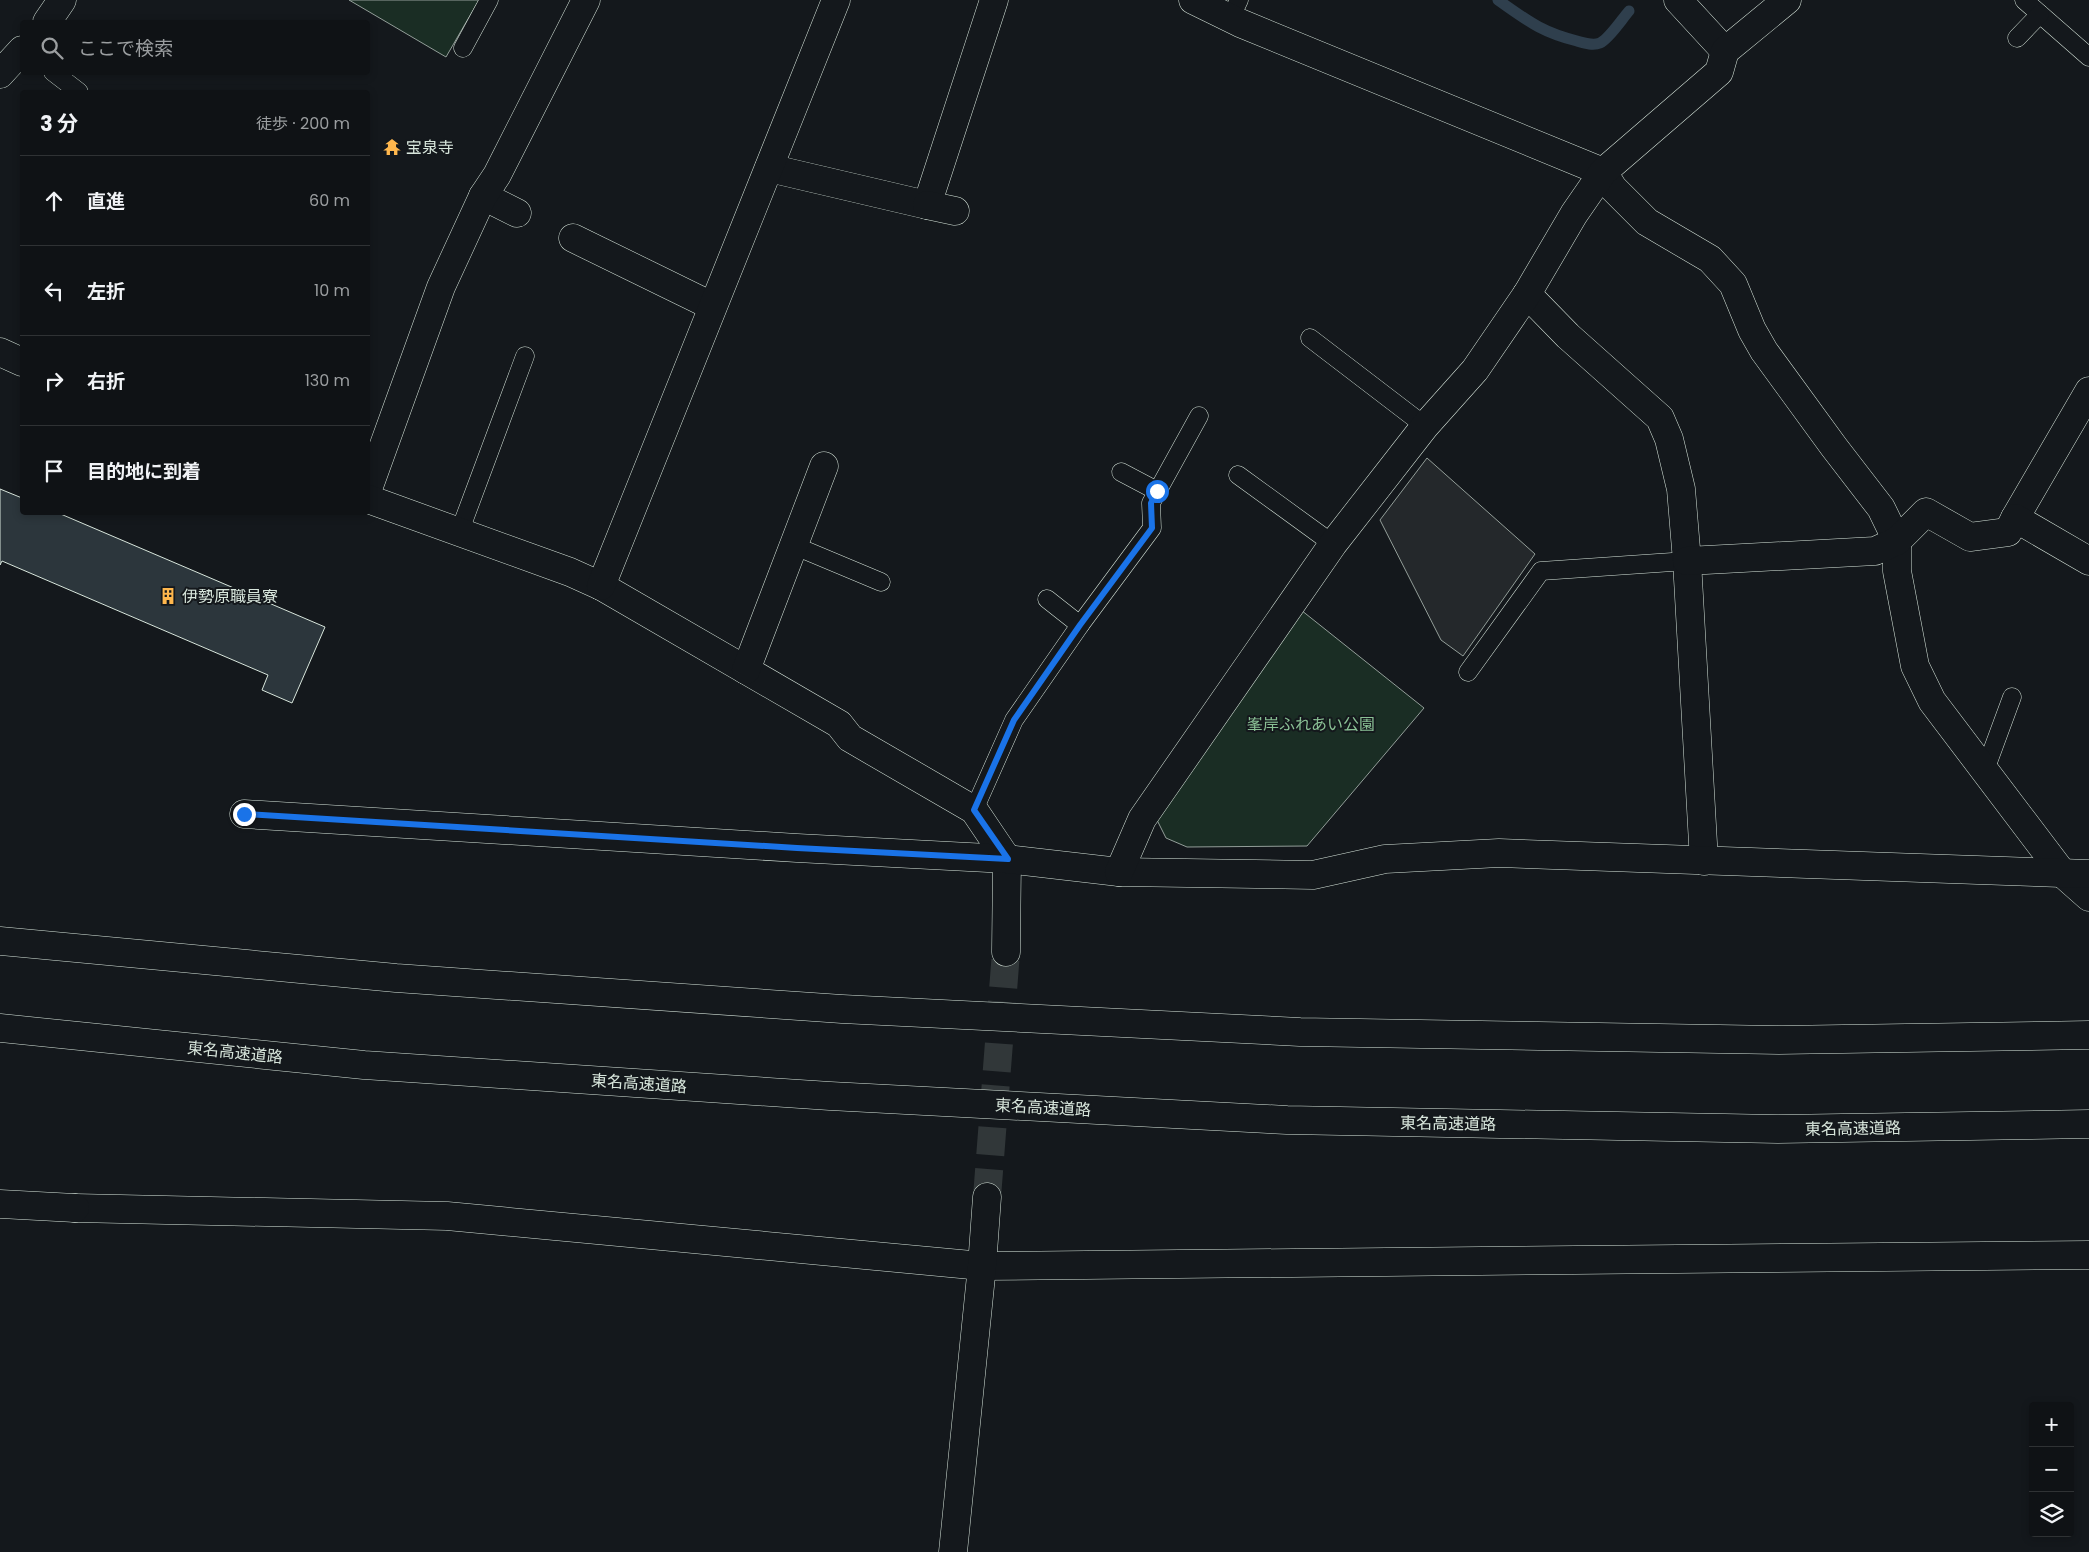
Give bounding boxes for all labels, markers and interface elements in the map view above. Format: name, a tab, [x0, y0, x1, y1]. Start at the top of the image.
search box	[20, 20, 370, 75]
icon: search	[38, 34, 66, 62]
text: ここで検索	[78, 35, 173, 62]
text: 3 分	[40, 109, 78, 138]
text: 徒歩 · 200 m	[256, 112, 350, 135]
place label: 宝泉寺	[406, 136, 454, 159]
temple icon: 宝泉寺	[382, 137, 402, 157]
icon: ahead	[40, 187, 68, 215]
text: 直進	[87, 188, 125, 215]
text: 60 m	[309, 189, 350, 212]
icon: left	[40, 277, 68, 305]
text: 左折	[87, 278, 125, 305]
text: 10 m	[314, 279, 350, 302]
icon: right	[40, 367, 68, 395]
text: 右折	[87, 368, 125, 395]
text: 130 m	[305, 369, 350, 392]
icon: arrive	[40, 457, 68, 485]
text: 目的地に到着	[87, 458, 201, 485]
route start	[1146, 480, 1169, 503]
place label: 伊勢原職員寮	[182, 585, 278, 608]
building icon: 伊勢原職員寮	[158, 586, 178, 606]
park label: 峯岸ふれあい公園	[1247, 713, 1375, 736]
route end	[233, 803, 256, 826]
street label: 東名高速道路	[186, 1036, 284, 1069]
street label: 東名高速道路	[590, 1069, 688, 1098]
street label: 東名高速道路	[994, 1094, 1092, 1121]
street label: 東名高速道路	[1400, 1111, 1496, 1136]
street label: 東名高速道路	[1805, 1116, 1901, 1141]
map controls	[2029, 1402, 2074, 1537]
button: +	[2029, 1402, 2074, 1447]
button: −	[2029, 1447, 2074, 1492]
button: layers	[2029, 1492, 2074, 1537]

